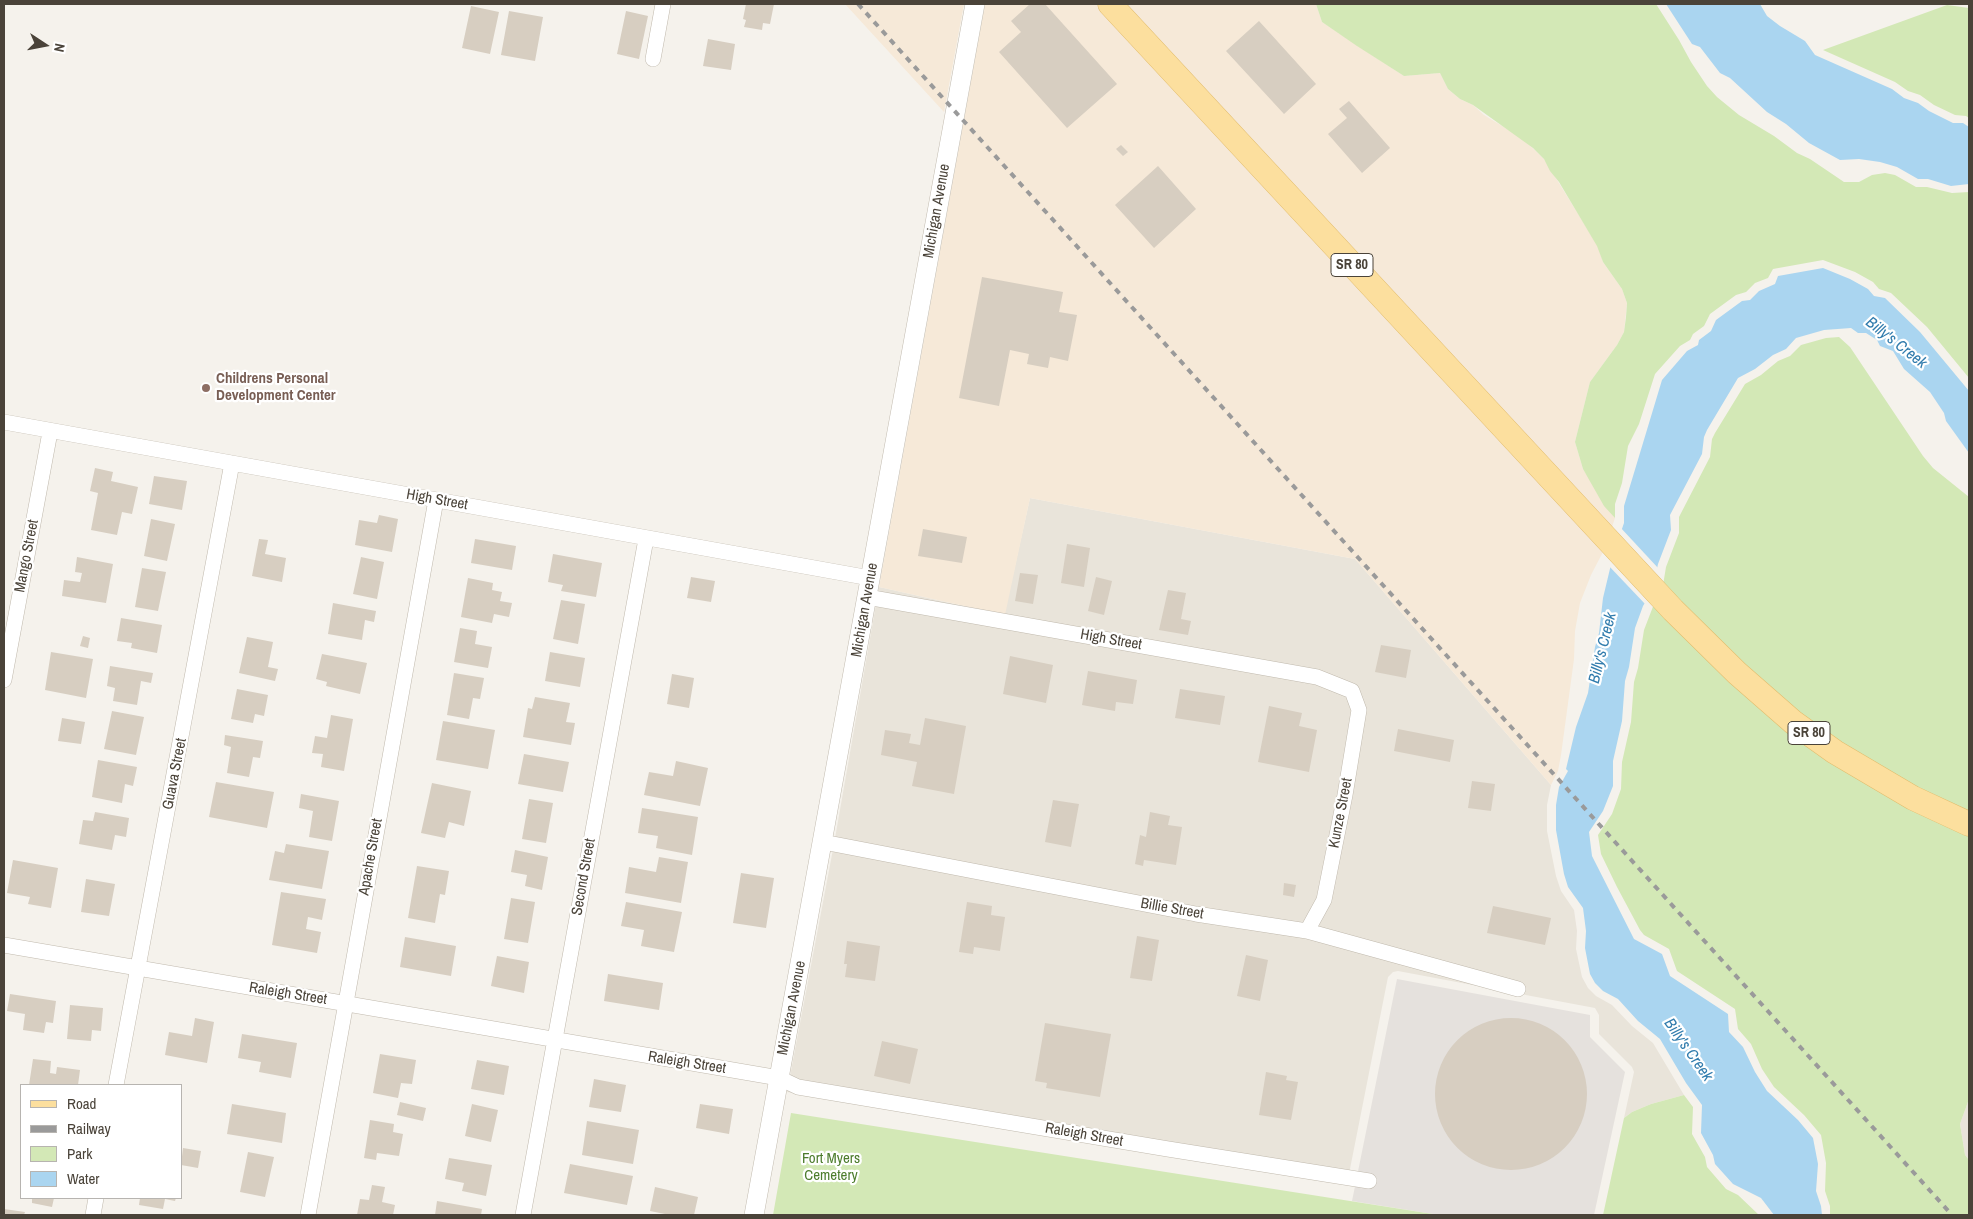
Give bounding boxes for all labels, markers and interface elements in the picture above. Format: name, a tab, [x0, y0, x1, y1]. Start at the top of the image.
north arrow	[20, 20, 70, 70]
text: N	[50, 42, 69, 54]
street label: Michigan Avenue	[920, 162, 954, 260]
road number: SR 80	[1331, 254, 1373, 276]
water label: Billy's Creek	[1862, 313, 1930, 373]
place label: Childrens Personal Development Center	[216, 370, 336, 405]
marker: Childrens Personal Development Center	[200, 382, 212, 394]
street label: High Street	[405, 486, 469, 514]
street label: Mango Street	[11, 518, 43, 594]
street label: Michigan Avenue	[848, 561, 882, 659]
water label: Billy's Creek	[1585, 611, 1621, 685]
street label: High Street	[1079, 626, 1143, 654]
road number: SR 80	[1788, 721, 1830, 744]
street label: Guava Street	[159, 737, 191, 811]
street label: Kunze Street	[1325, 776, 1357, 850]
street label: Apache Street	[355, 817, 387, 897]
street label: Second Street	[568, 837, 600, 917]
street label: Billie Street	[1139, 895, 1205, 923]
street label: Michigan Avenue	[774, 959, 810, 1057]
street label: Raleigh Street	[248, 979, 328, 1009]
water label: Billy's Creek	[1659, 1015, 1717, 1085]
street label: Raleigh Street	[647, 1048, 727, 1078]
legend	[20, 1084, 182, 1199]
text: Road	[67, 1093, 96, 1114]
text: Railway	[67, 1118, 111, 1139]
street label: Raleigh Street	[1044, 1119, 1124, 1151]
text: Park	[67, 1143, 92, 1164]
park label: Fort Myers Cemetery	[802, 1150, 860, 1185]
text: Water	[67, 1168, 99, 1189]

